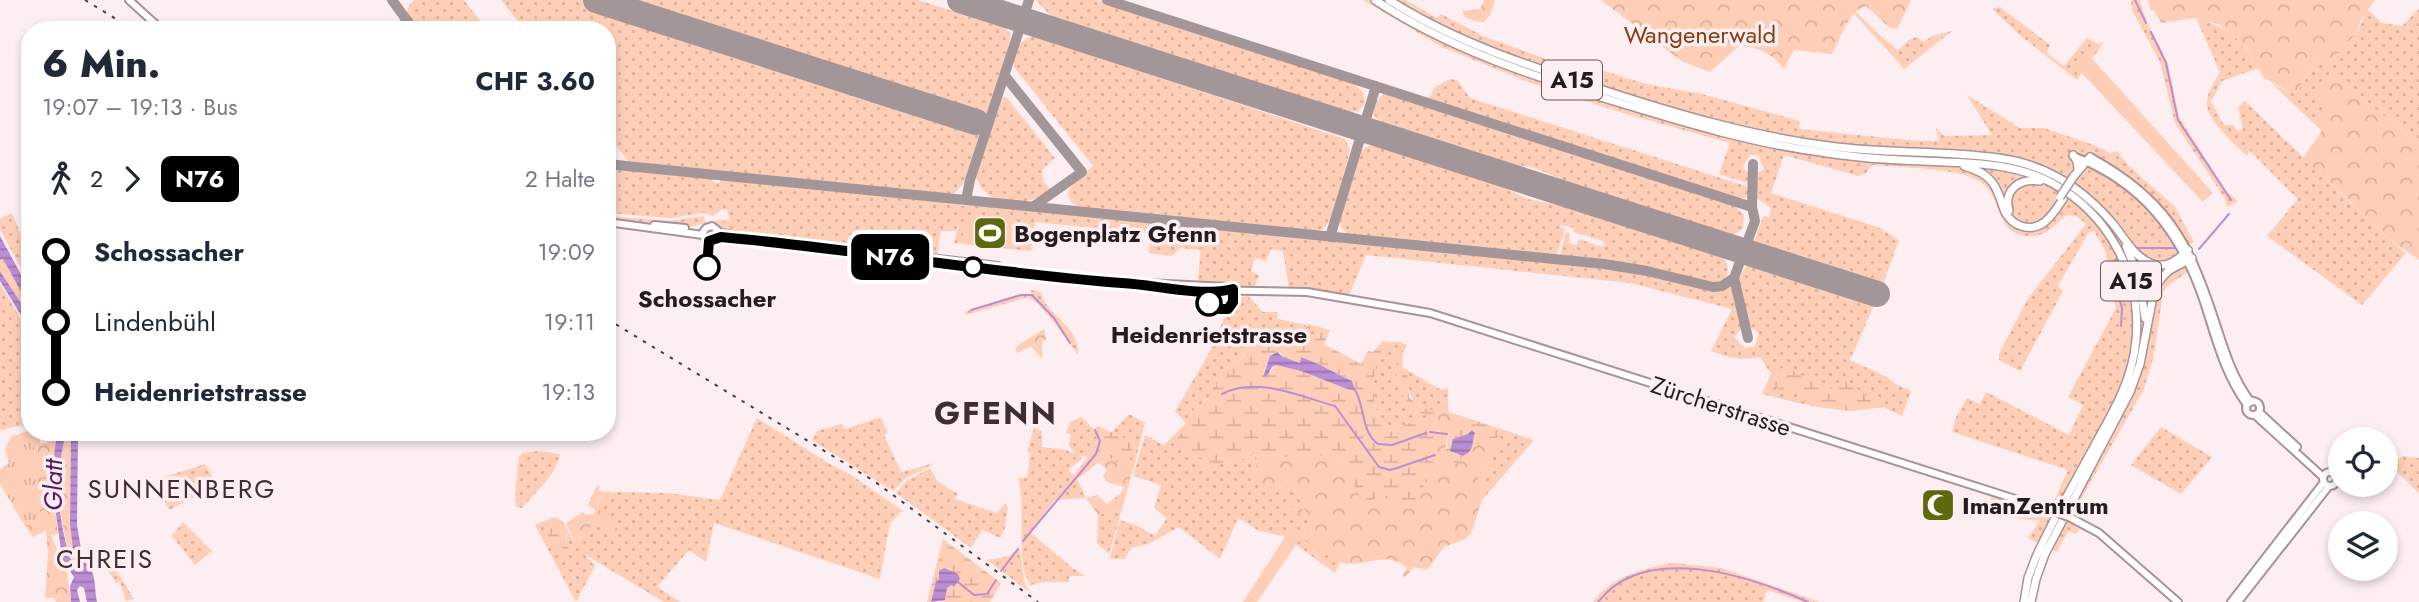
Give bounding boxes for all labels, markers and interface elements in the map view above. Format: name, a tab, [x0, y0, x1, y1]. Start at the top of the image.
park label: Wangenerwald	[1624, 17, 1776, 52]
text: 6 Min.	[42, 36, 160, 91]
road number: A15	[1542, 60, 1602, 100]
text: CHF 3.60	[475, 62, 595, 100]
text: 19:07 – 19:13 · Bus	[42, 90, 237, 124]
icon: walk	[42, 160, 80, 198]
icon: forward	[113, 160, 151, 198]
text: N76	[175, 161, 225, 196]
text: 2	[90, 162, 103, 196]
text: 2 Halte	[525, 162, 595, 196]
sports icon: Bogenplatz Gfenn	[971, 214, 1009, 252]
place label: Bogenplatz Gfenn	[1014, 216, 1217, 251]
text: Schossacher	[94, 233, 244, 271]
line badge: N76	[850, 234, 930, 280]
text: 19:09	[537, 235, 595, 269]
text: N76	[865, 239, 915, 274]
marker: Schossacher	[694, 254, 720, 280]
unlabelled marker	[963, 257, 983, 277]
road number: A15	[2101, 262, 2161, 300]
place label: Schossacher	[638, 281, 776, 316]
marker: Heidenrietstrasse	[1196, 290, 1222, 316]
text: Lindenbühl	[94, 303, 216, 341]
text: 19:11	[544, 305, 595, 339]
place label: Heidenrietstrasse	[1111, 317, 1307, 352]
street label: Zürcherstrasse	[1647, 367, 1795, 445]
text: Heidenrietstrasse	[94, 373, 307, 411]
text: 19:13	[542, 375, 595, 409]
district label: GFENN	[934, 390, 1058, 436]
map controls	[2328, 427, 2398, 581]
button: locate	[2328, 427, 2398, 497]
water label: Glatt	[34, 457, 72, 511]
district label: SUNNENBERG	[88, 470, 276, 508]
mosque icon: ImanZentrum	[1919, 486, 1957, 524]
place label: ImanZentrum	[1962, 488, 2109, 523]
button: layers	[2328, 511, 2398, 581]
district label: CHREIS	[56, 540, 154, 578]

